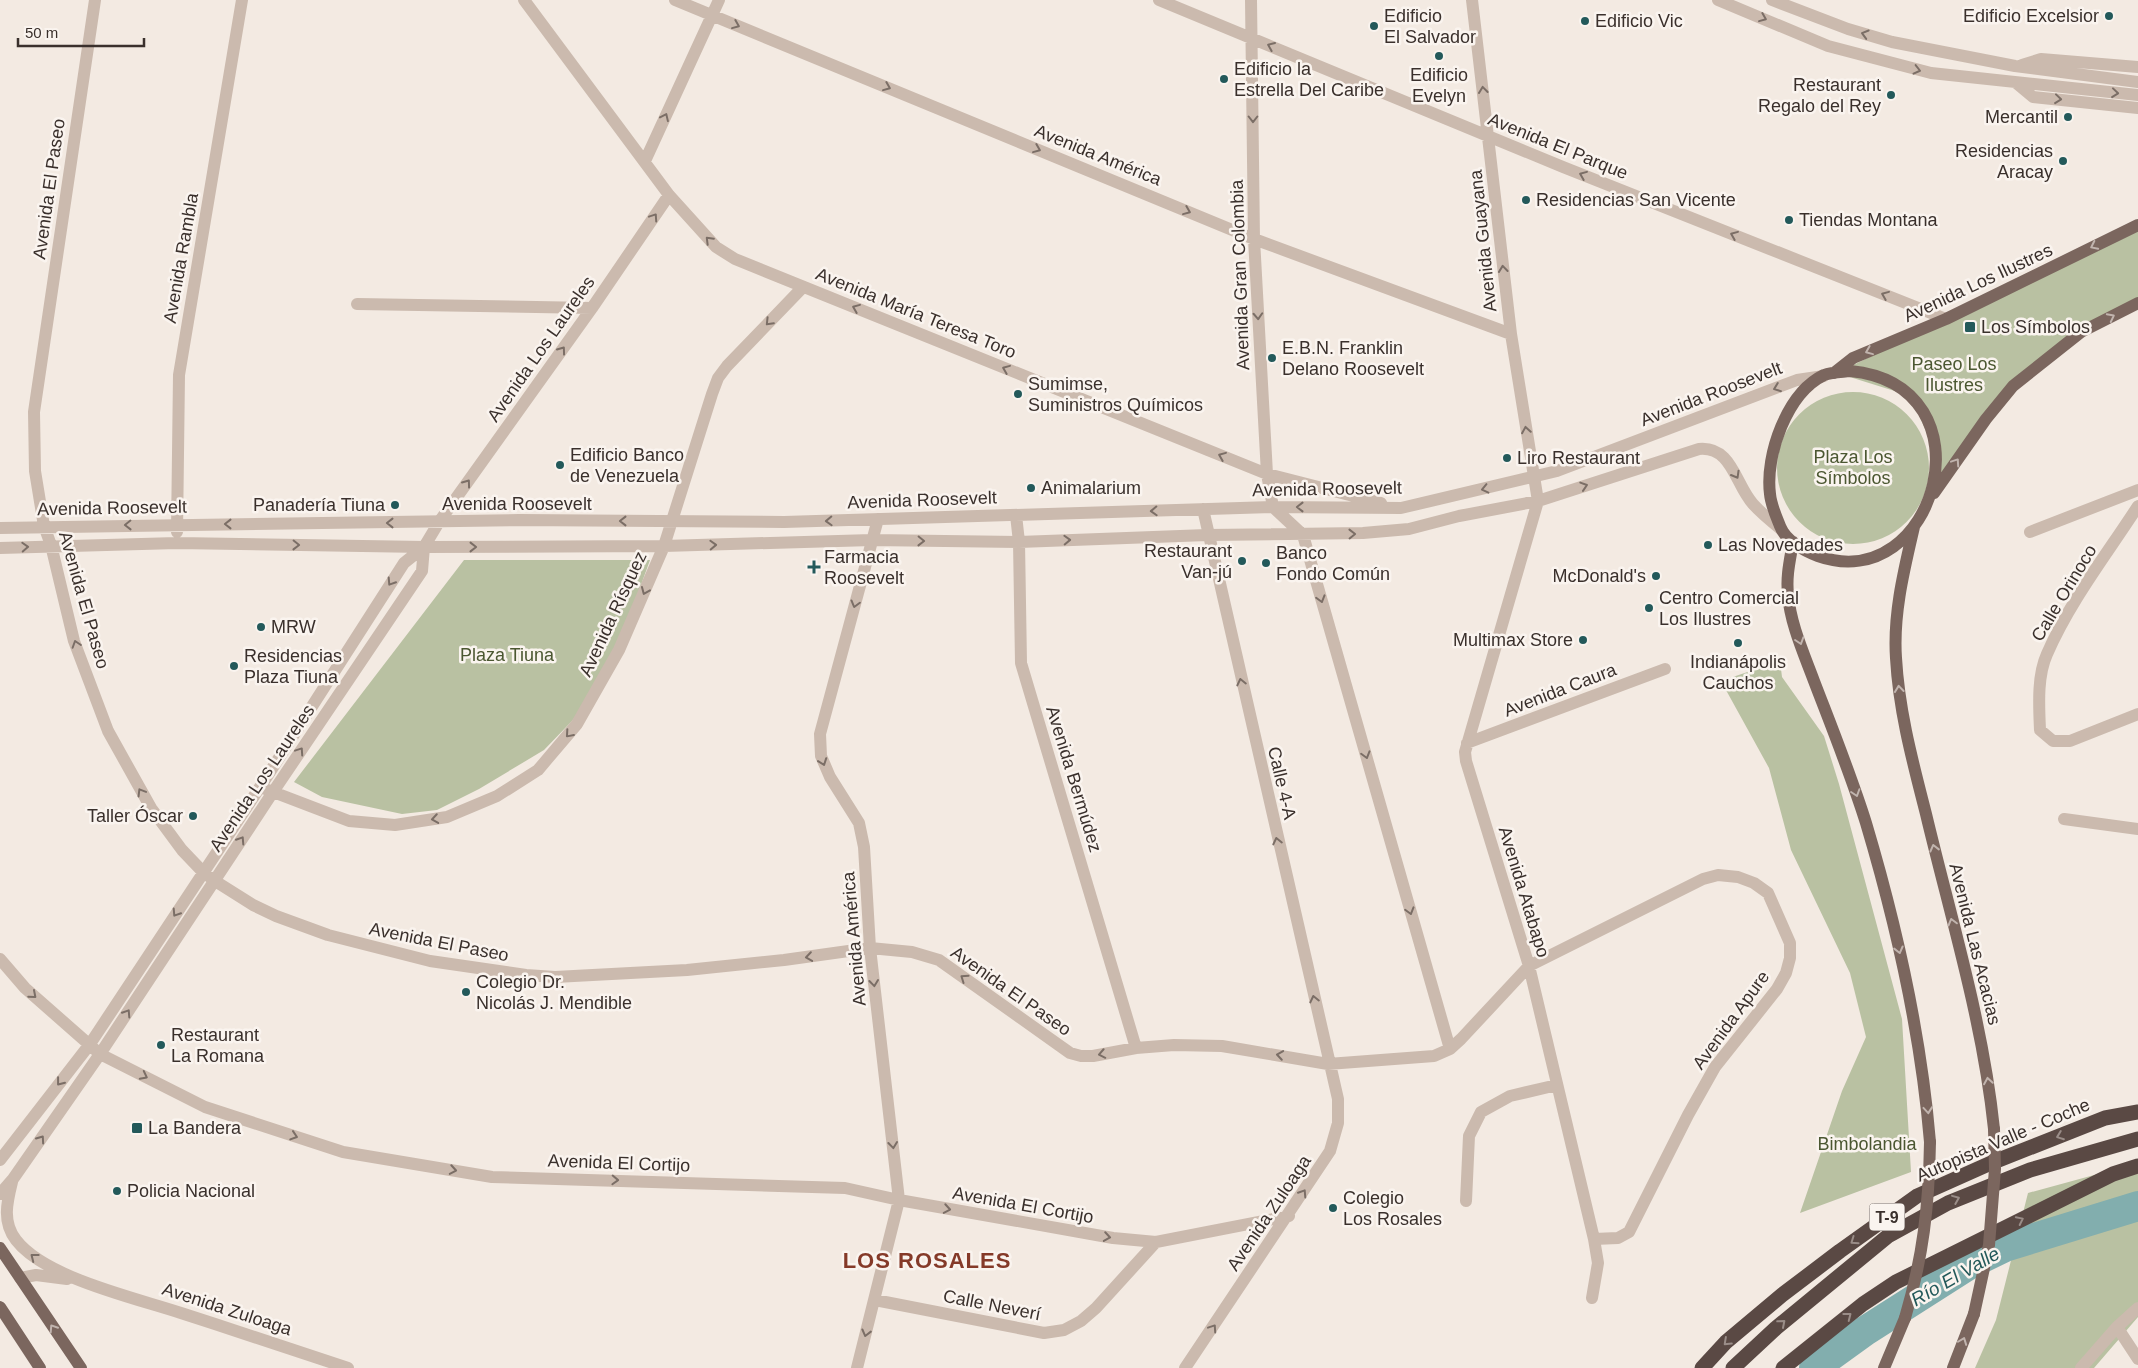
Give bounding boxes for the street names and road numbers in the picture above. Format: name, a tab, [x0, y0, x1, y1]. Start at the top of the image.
street label: Avenida El Parque	[1485, 109, 1631, 183]
street label: Avenida El Paseo	[29, 117, 69, 261]
street label: Avenida América	[1032, 120, 1165, 190]
street label: Avenida Guayana	[1465, 168, 1500, 313]
street label: Avenida Gran Colombia	[1227, 178, 1253, 371]
street label: Avenida Rambla	[160, 190, 202, 325]
street label: Avenida Los Ilustres	[1900, 240, 2056, 326]
street label: Avenida María Teresa Toro	[813, 264, 1019, 362]
street label: Avenida Los Laureles	[483, 272, 599, 426]
street label: Avenida Roosevelt	[1638, 358, 1784, 430]
street label: Avenida Roosevelt	[1252, 478, 1402, 500]
street label: Avenida Roosevelt	[847, 487, 997, 513]
street label: Avenida Roosevelt	[442, 494, 592, 514]
street label: Avenida Roosevelt	[37, 497, 187, 519]
street label: Avenida El Paseo	[55, 529, 113, 671]
street label: Calle Orinoco	[2027, 541, 2101, 645]
street label: Avenida Rísquez	[575, 548, 651, 680]
street label: Avenida Caura	[1501, 659, 1620, 721]
street label: Avenida Los Laureles	[205, 701, 319, 855]
street label: Avenida Bermúdez	[1042, 704, 1106, 854]
street label: Calle 4-A	[1264, 745, 1300, 821]
street label: Avenida Atabapo	[1495, 824, 1553, 960]
street label: Avenida Las Acacias	[1945, 861, 2005, 1027]
street label: Avenida América	[838, 870, 870, 1007]
street label: Avenida El Paseo	[368, 919, 510, 965]
street label: Avenida El Paseo	[947, 942, 1075, 1040]
street label: Avenida Apure	[1689, 967, 1773, 1073]
street label: Autopista Valle - Coche	[1913, 1094, 2093, 1186]
street label: Avenida El Cortijo	[547, 1151, 691, 1175]
street label: Avenida Zuloaga	[1223, 1151, 1316, 1274]
street label: Avenida El Cortijo	[951, 1183, 1095, 1227]
road number: T-9	[1870, 1204, 1904, 1230]
street label: Avenida Zuloaga	[160, 1279, 295, 1340]
street label: Calle Neverí	[941, 1286, 1043, 1324]

